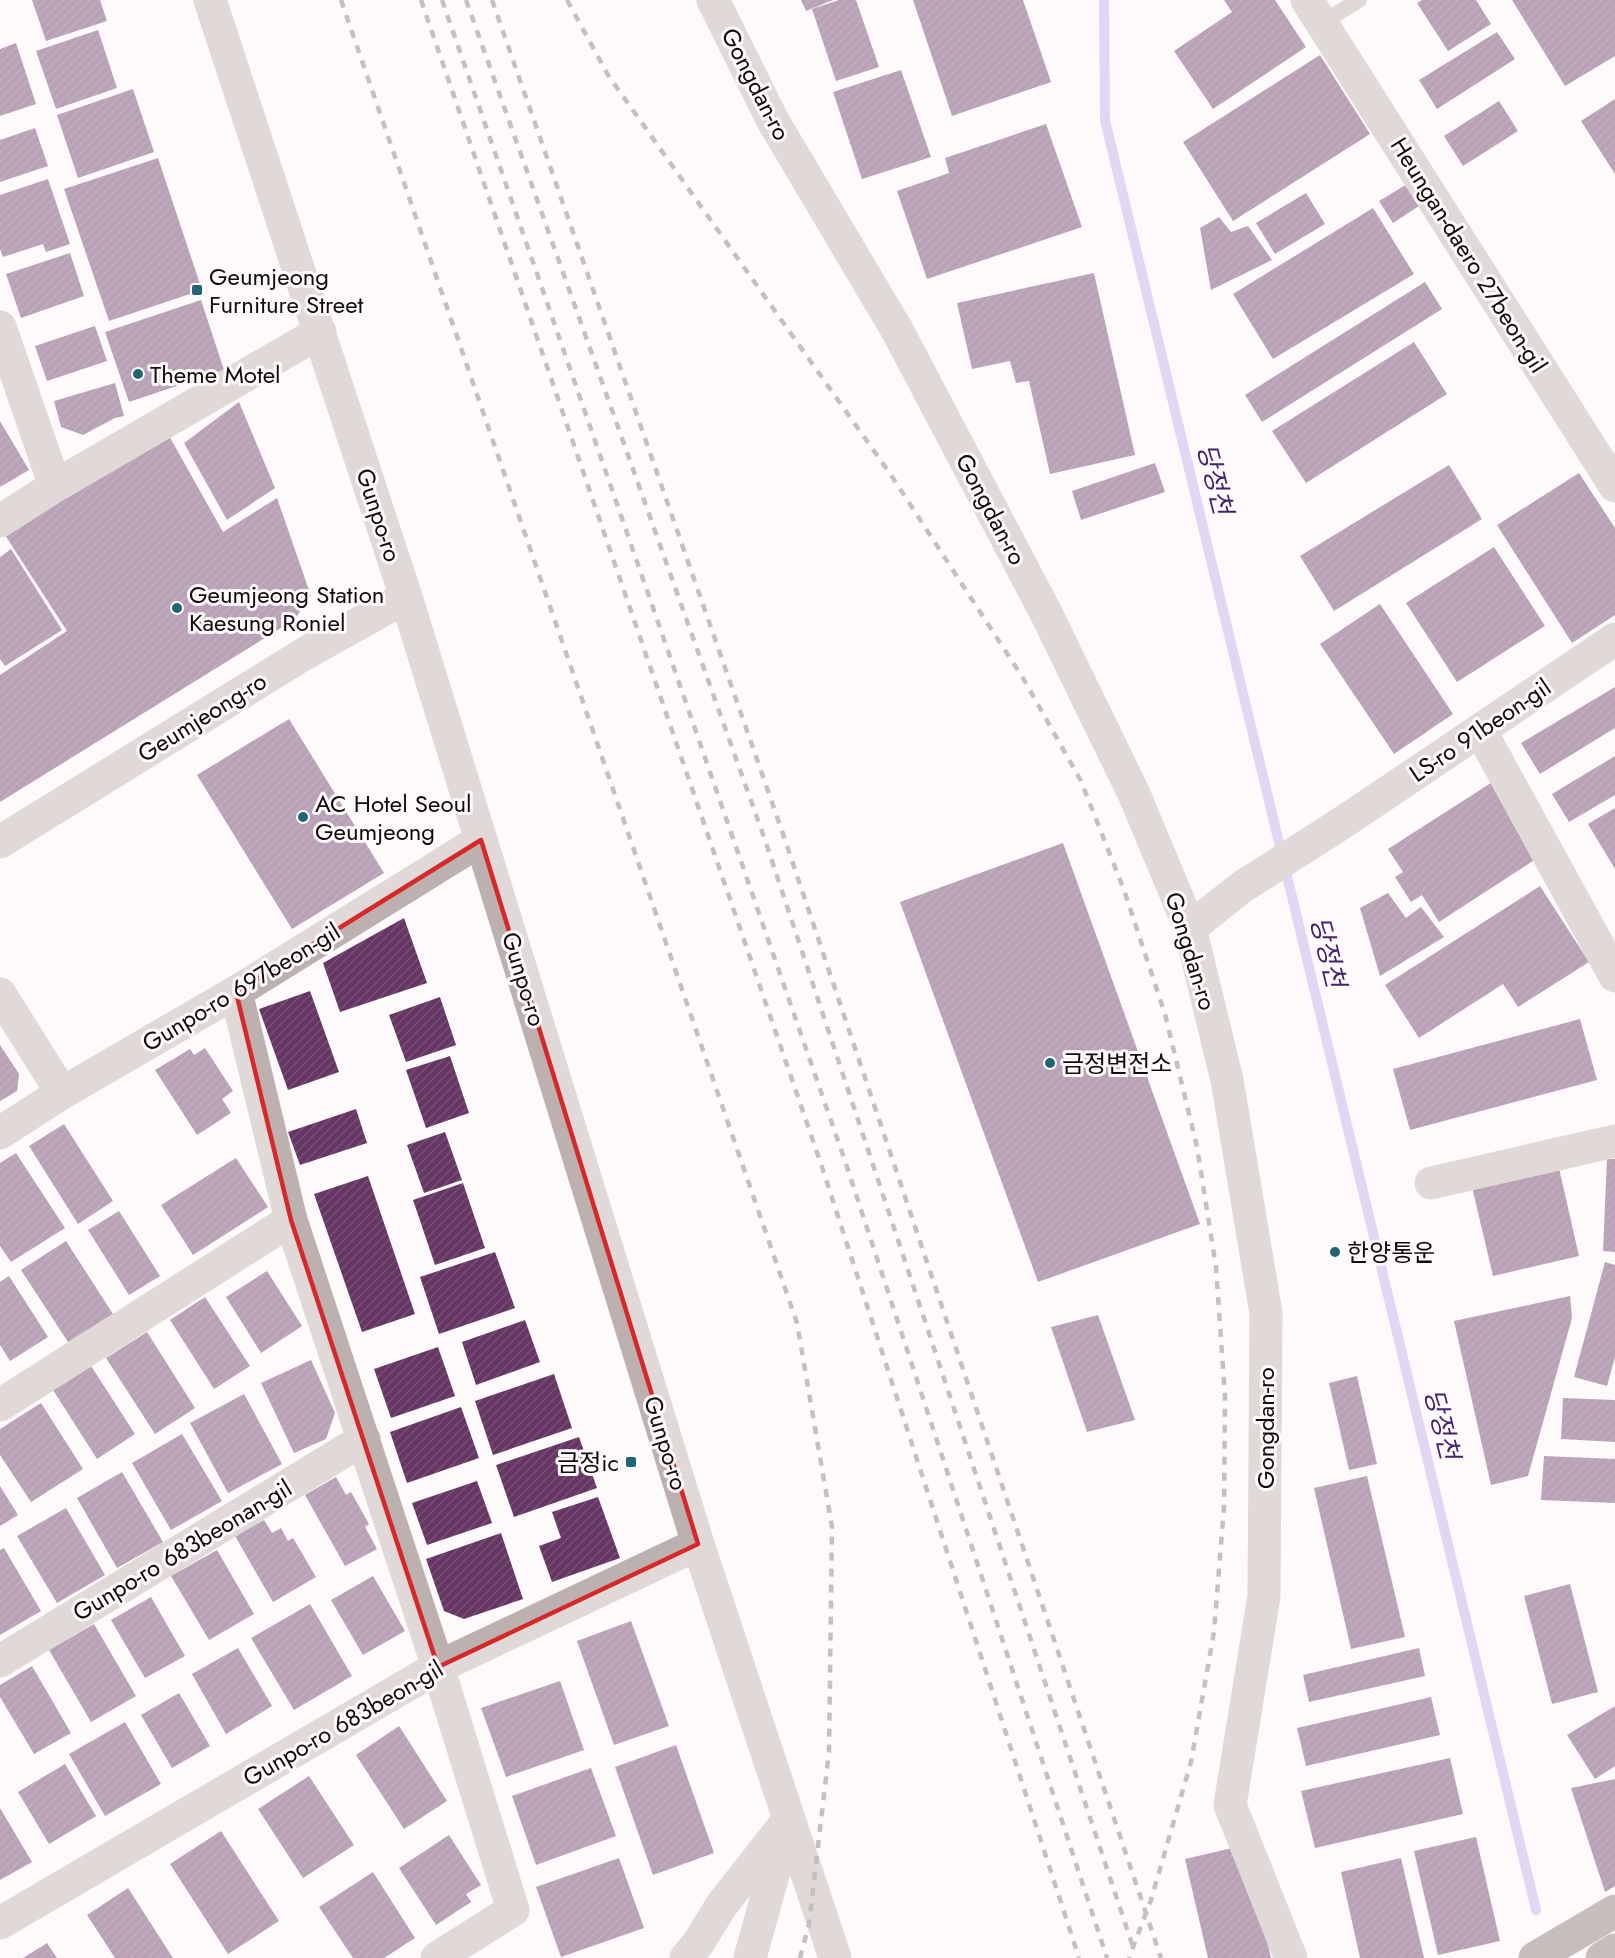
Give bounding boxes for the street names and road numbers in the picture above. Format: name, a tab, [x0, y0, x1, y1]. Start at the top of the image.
street label: Gongdan-ro	[713, 22, 799, 146]
street label: Heungan-daero 27beon-gil	[1382, 130, 1556, 380]
street label: Gongdan-ro	[947, 447, 1035, 571]
street label: Gunpo-ro	[347, 464, 411, 566]
street label: Geumjeong-ro	[131, 663, 273, 771]
street label: LS-ro 91beon-gil	[1402, 670, 1558, 790]
street label: Gongdan-ro	[1156, 888, 1226, 1014]
street label: Gunpo-ro 697beon-gil	[135, 914, 347, 1060]
street label: Gunpo-ro	[493, 928, 555, 1030]
street label: Gongdan-ro	[1248, 1367, 1283, 1489]
street label: Gunpo-ro	[635, 1392, 697, 1494]
street label: Gunpo-ro 683beonan-gil	[66, 1471, 298, 1629]
street label: Gunpo-ro 683beon-gil	[236, 1651, 450, 1795]

